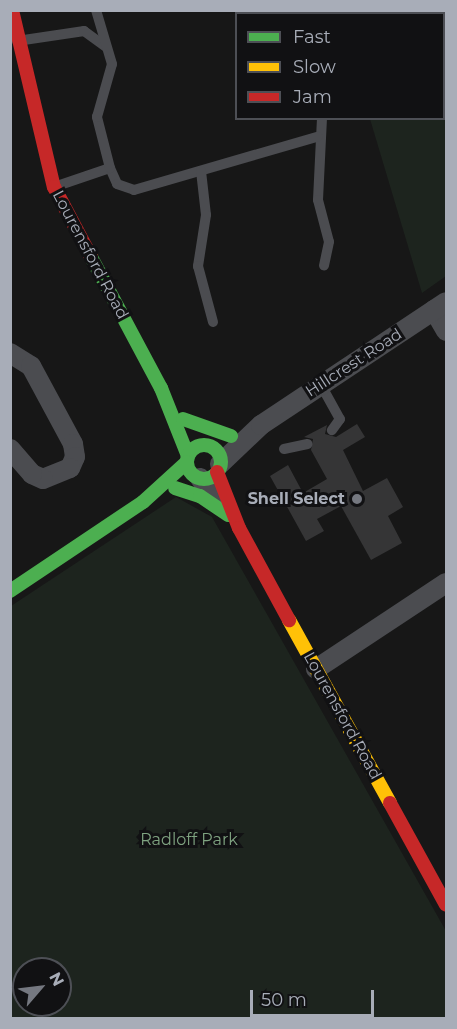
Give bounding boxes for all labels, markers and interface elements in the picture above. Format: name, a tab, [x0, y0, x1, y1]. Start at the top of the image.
legend	[235, 12, 445, 120]
text: Fast	[293, 26, 331, 48]
text: Slow	[293, 56, 336, 78]
text: Jam	[293, 86, 332, 108]
street label: Lourensford Road	[48, 187, 132, 323]
street label: Hillcrest Road	[302, 325, 406, 401]
place label: Shell Select	[248, 489, 345, 509]
marker: Shell Select	[350, 492, 364, 506]
street label: Lourensford Road	[299, 649, 385, 783]
park label: Radloff Park	[140, 830, 238, 850]
north arrow	[12, 957, 72, 1017]
text: N	[45, 969, 68, 989]
scale bar	[253, 978, 378, 1016]
text: 50 m	[261, 989, 307, 1011]

